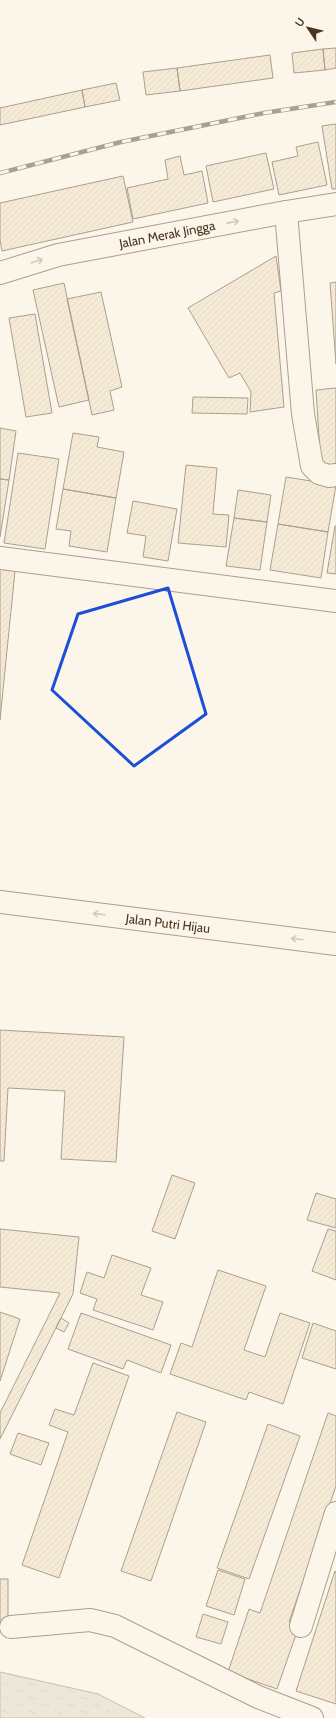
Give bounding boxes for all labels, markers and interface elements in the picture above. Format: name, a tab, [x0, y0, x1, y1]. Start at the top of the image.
north arrow	[288, 8, 328, 48]
text: U	[292, 15, 308, 30]
street label: Jalan Merak Jingga	[117, 217, 217, 251]
one-way arrow	[226, 217, 239, 225]
one-way arrow	[31, 257, 43, 265]
one-way arrow	[93, 910, 106, 918]
street label: Jalan Putri Hijau	[124, 910, 211, 937]
one-way arrow	[291, 935, 304, 943]

